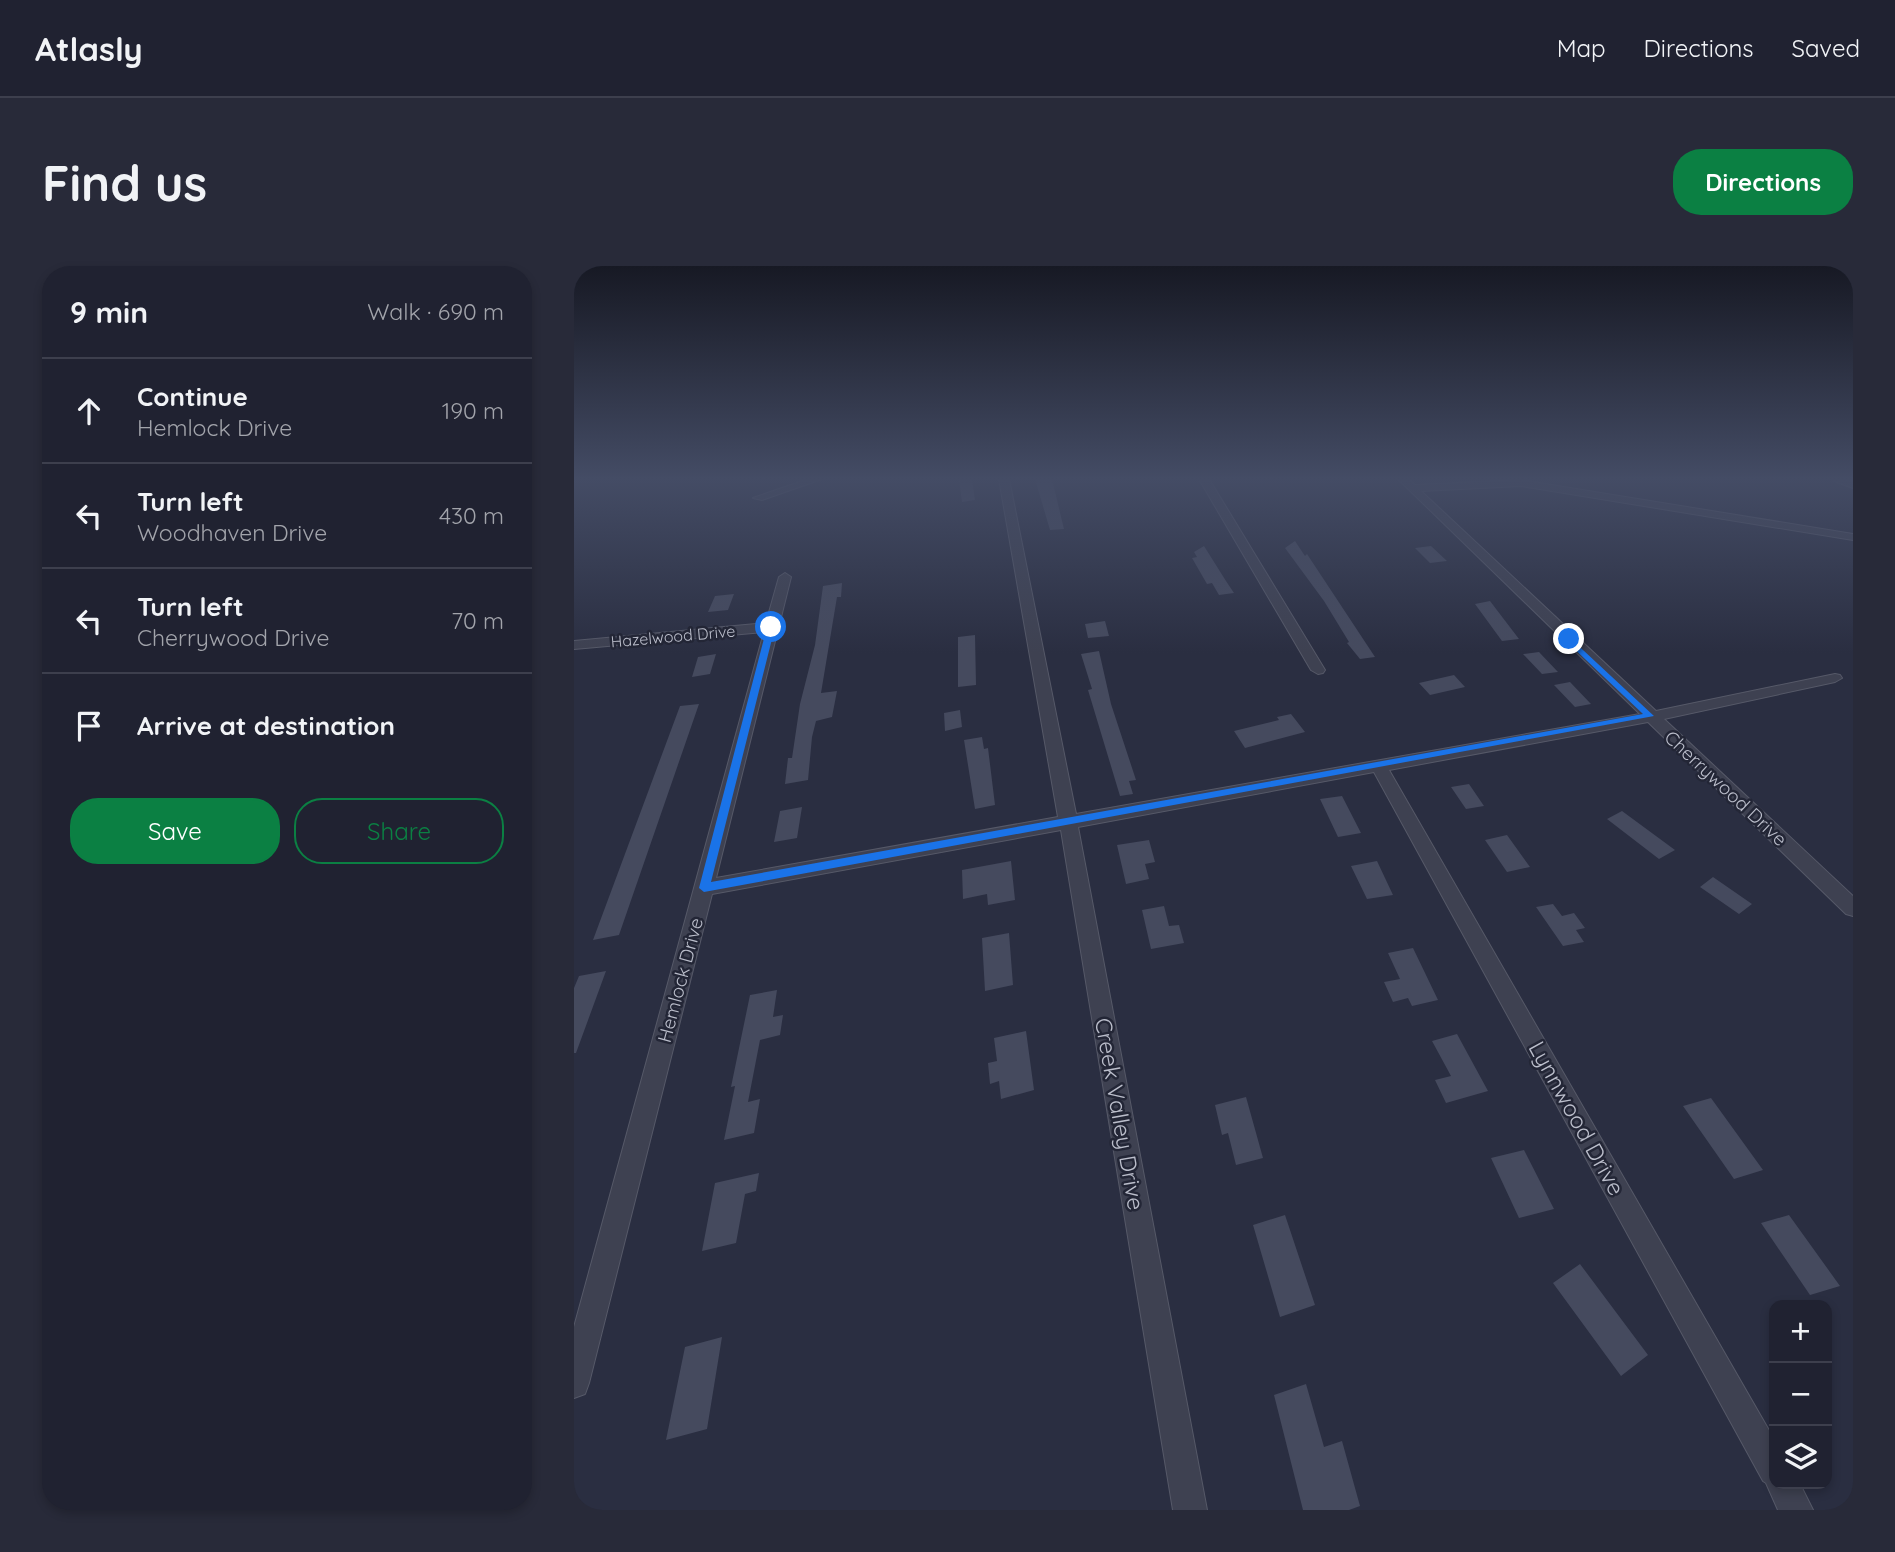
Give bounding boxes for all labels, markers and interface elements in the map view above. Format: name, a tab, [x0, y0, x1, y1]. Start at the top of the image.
text: Atlasly	[35, 28, 143, 69]
text: Map	[1557, 33, 1606, 63]
text: Directions	[1644, 33, 1754, 63]
text: Saved	[1792, 33, 1860, 63]
button: Directions	[1673, 149, 1853, 215]
text: Find us	[42, 152, 207, 213]
text: 9 min	[70, 293, 148, 331]
text: Walk · 690 m	[367, 297, 504, 326]
text: Continue	[137, 380, 248, 413]
icon: ahead	[70, 392, 108, 430]
text: 190 m	[442, 396, 504, 425]
text: Hemlock Drive	[137, 413, 292, 442]
text: Turn left	[137, 485, 244, 518]
icon: left	[70, 497, 108, 535]
text: 430 m	[439, 501, 504, 530]
text: Woodhaven Drive	[137, 518, 327, 547]
text: Turn left	[137, 590, 244, 623]
icon: left	[70, 602, 108, 640]
text: 70 m	[451, 606, 504, 635]
route start	[755, 611, 786, 642]
street label: Hazelwood Drive	[610, 621, 736, 651]
text: Cherrywood Drive	[137, 623, 330, 652]
route end	[1553, 623, 1584, 654]
icon: arrive	[70, 707, 108, 745]
text: Arrive at destination	[137, 709, 395, 742]
street label: Cherrywood Drive	[1660, 725, 1792, 851]
button: Save	[70, 798, 280, 864]
button: Share	[294, 798, 504, 864]
street label: Hemlock Drive	[652, 915, 708, 1045]
street label: Creek Valley Drive	[1089, 1016, 1151, 1212]
street label: Lynnwood Drive	[1523, 1036, 1631, 1200]
map controls	[1769, 1300, 1832, 1489]
button: +	[1769, 1300, 1832, 1363]
button: −	[1769, 1363, 1832, 1426]
button: layers	[1769, 1426, 1832, 1489]

